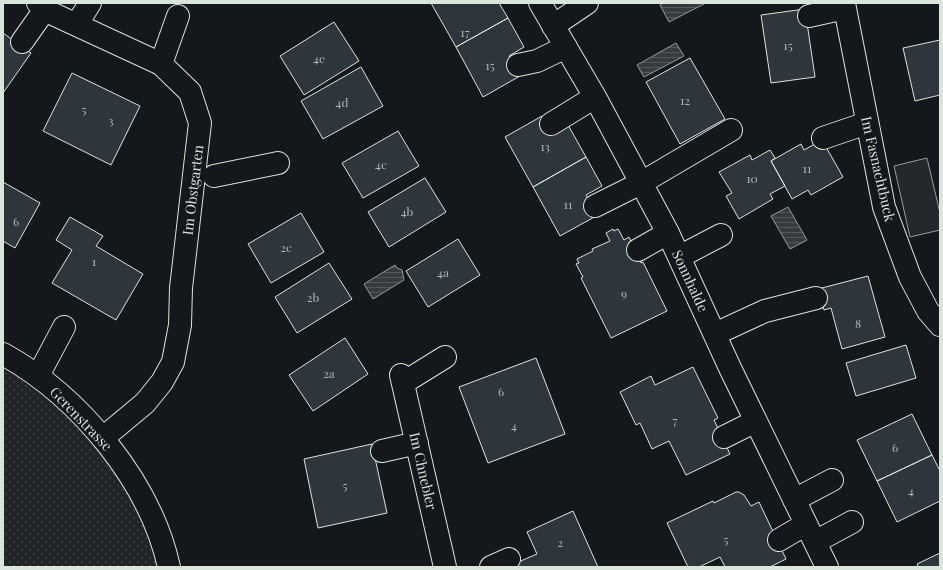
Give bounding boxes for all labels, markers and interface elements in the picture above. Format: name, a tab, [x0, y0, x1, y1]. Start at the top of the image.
house number: 17	[460, 24, 470, 40]
house number: 15	[783, 37, 793, 53]
house number: 4e	[313, 50, 325, 66]
house number: 15	[485, 57, 495, 73]
house number: 12	[680, 92, 690, 108]
house number: 4d	[336, 94, 348, 110]
house number: 5	[82, 101, 87, 117]
house number: 3	[108, 112, 114, 128]
street label: Im Fasnachtbuck	[857, 114, 900, 224]
house number: 13	[540, 138, 550, 154]
street label: Im Obstgarten	[178, 143, 208, 236]
house number: 4c	[375, 156, 387, 172]
house number: 11	[803, 160, 812, 176]
house number: 10	[746, 170, 758, 186]
house number: 11	[564, 196, 573, 212]
house number: 4b	[401, 203, 414, 219]
house number: 6	[13, 213, 19, 229]
house number: 2c	[280, 239, 292, 255]
street label: Sonnhalde	[668, 247, 713, 315]
house number: 1	[92, 253, 97, 269]
house number: 4a	[437, 264, 449, 280]
house number: 9	[621, 285, 627, 301]
house number: 2b	[307, 289, 319, 305]
house number: 8	[855, 315, 861, 331]
house number: 2a	[323, 365, 335, 381]
street label: Gerenstrasse	[46, 382, 117, 455]
house number: 6	[498, 383, 504, 399]
house number: 7	[673, 412, 678, 428]
house number: 4	[511, 417, 517, 433]
street label: Im Chnebler	[405, 430, 442, 512]
house number: 6	[892, 439, 898, 455]
house number: 5	[343, 477, 348, 493]
house number: 4	[908, 482, 914, 498]
house number: 5	[724, 531, 729, 547]
house number: 2	[557, 534, 563, 550]

